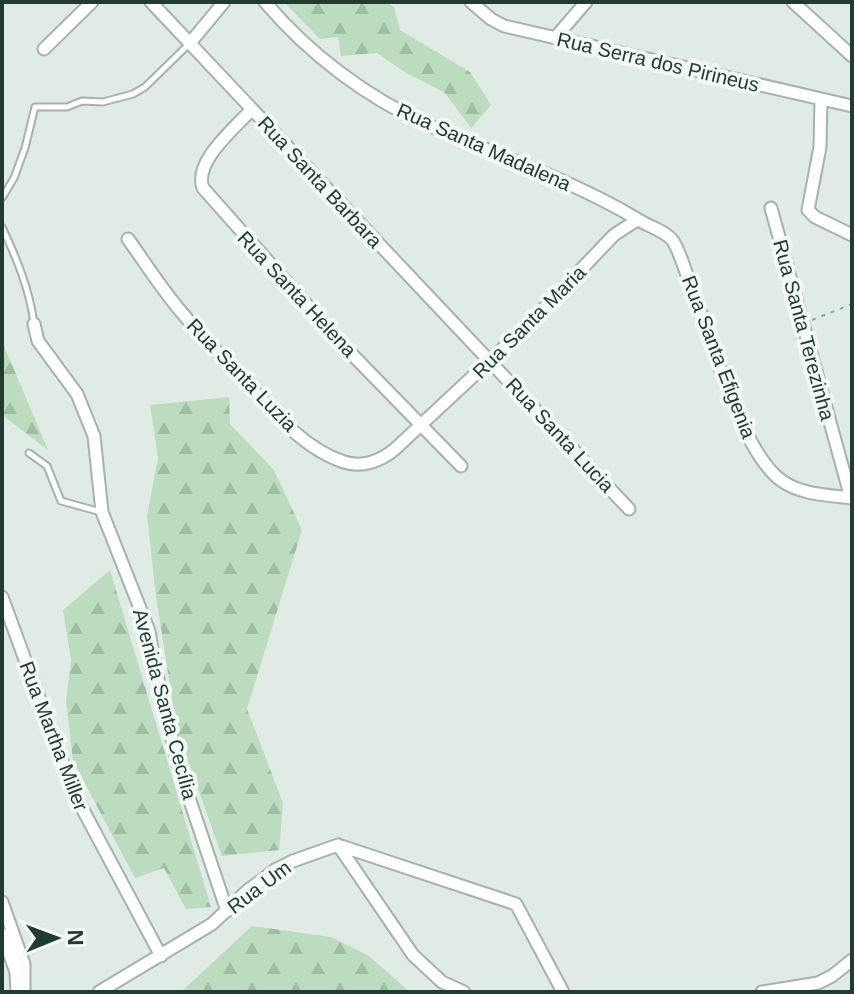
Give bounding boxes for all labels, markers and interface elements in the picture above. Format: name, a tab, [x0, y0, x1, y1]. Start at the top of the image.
street label: Rua Serra dos Pirineus	[555, 28, 761, 96]
street label: Rua Santa Madalena	[394, 99, 575, 196]
street label: Rua Santa Barbara	[254, 112, 387, 253]
street label: Rua Santa Helena	[233, 227, 361, 362]
street label: Rua Santa Terezinha	[769, 237, 839, 424]
street label: Rua Santa Maria	[468, 261, 590, 383]
street label: Rua Santa Efigenia	[678, 273, 760, 442]
street label: Rua Santa Luzia	[183, 314, 302, 436]
street label: Rua Santa Lucia	[502, 373, 619, 497]
street label: Avenida Santa Cecília	[129, 606, 201, 803]
street label: Rua Martha Miller	[15, 658, 93, 814]
street label: Rua Um	[223, 856, 295, 918]
north arrow	[16, 898, 96, 978]
text: N	[63, 929, 88, 946]

